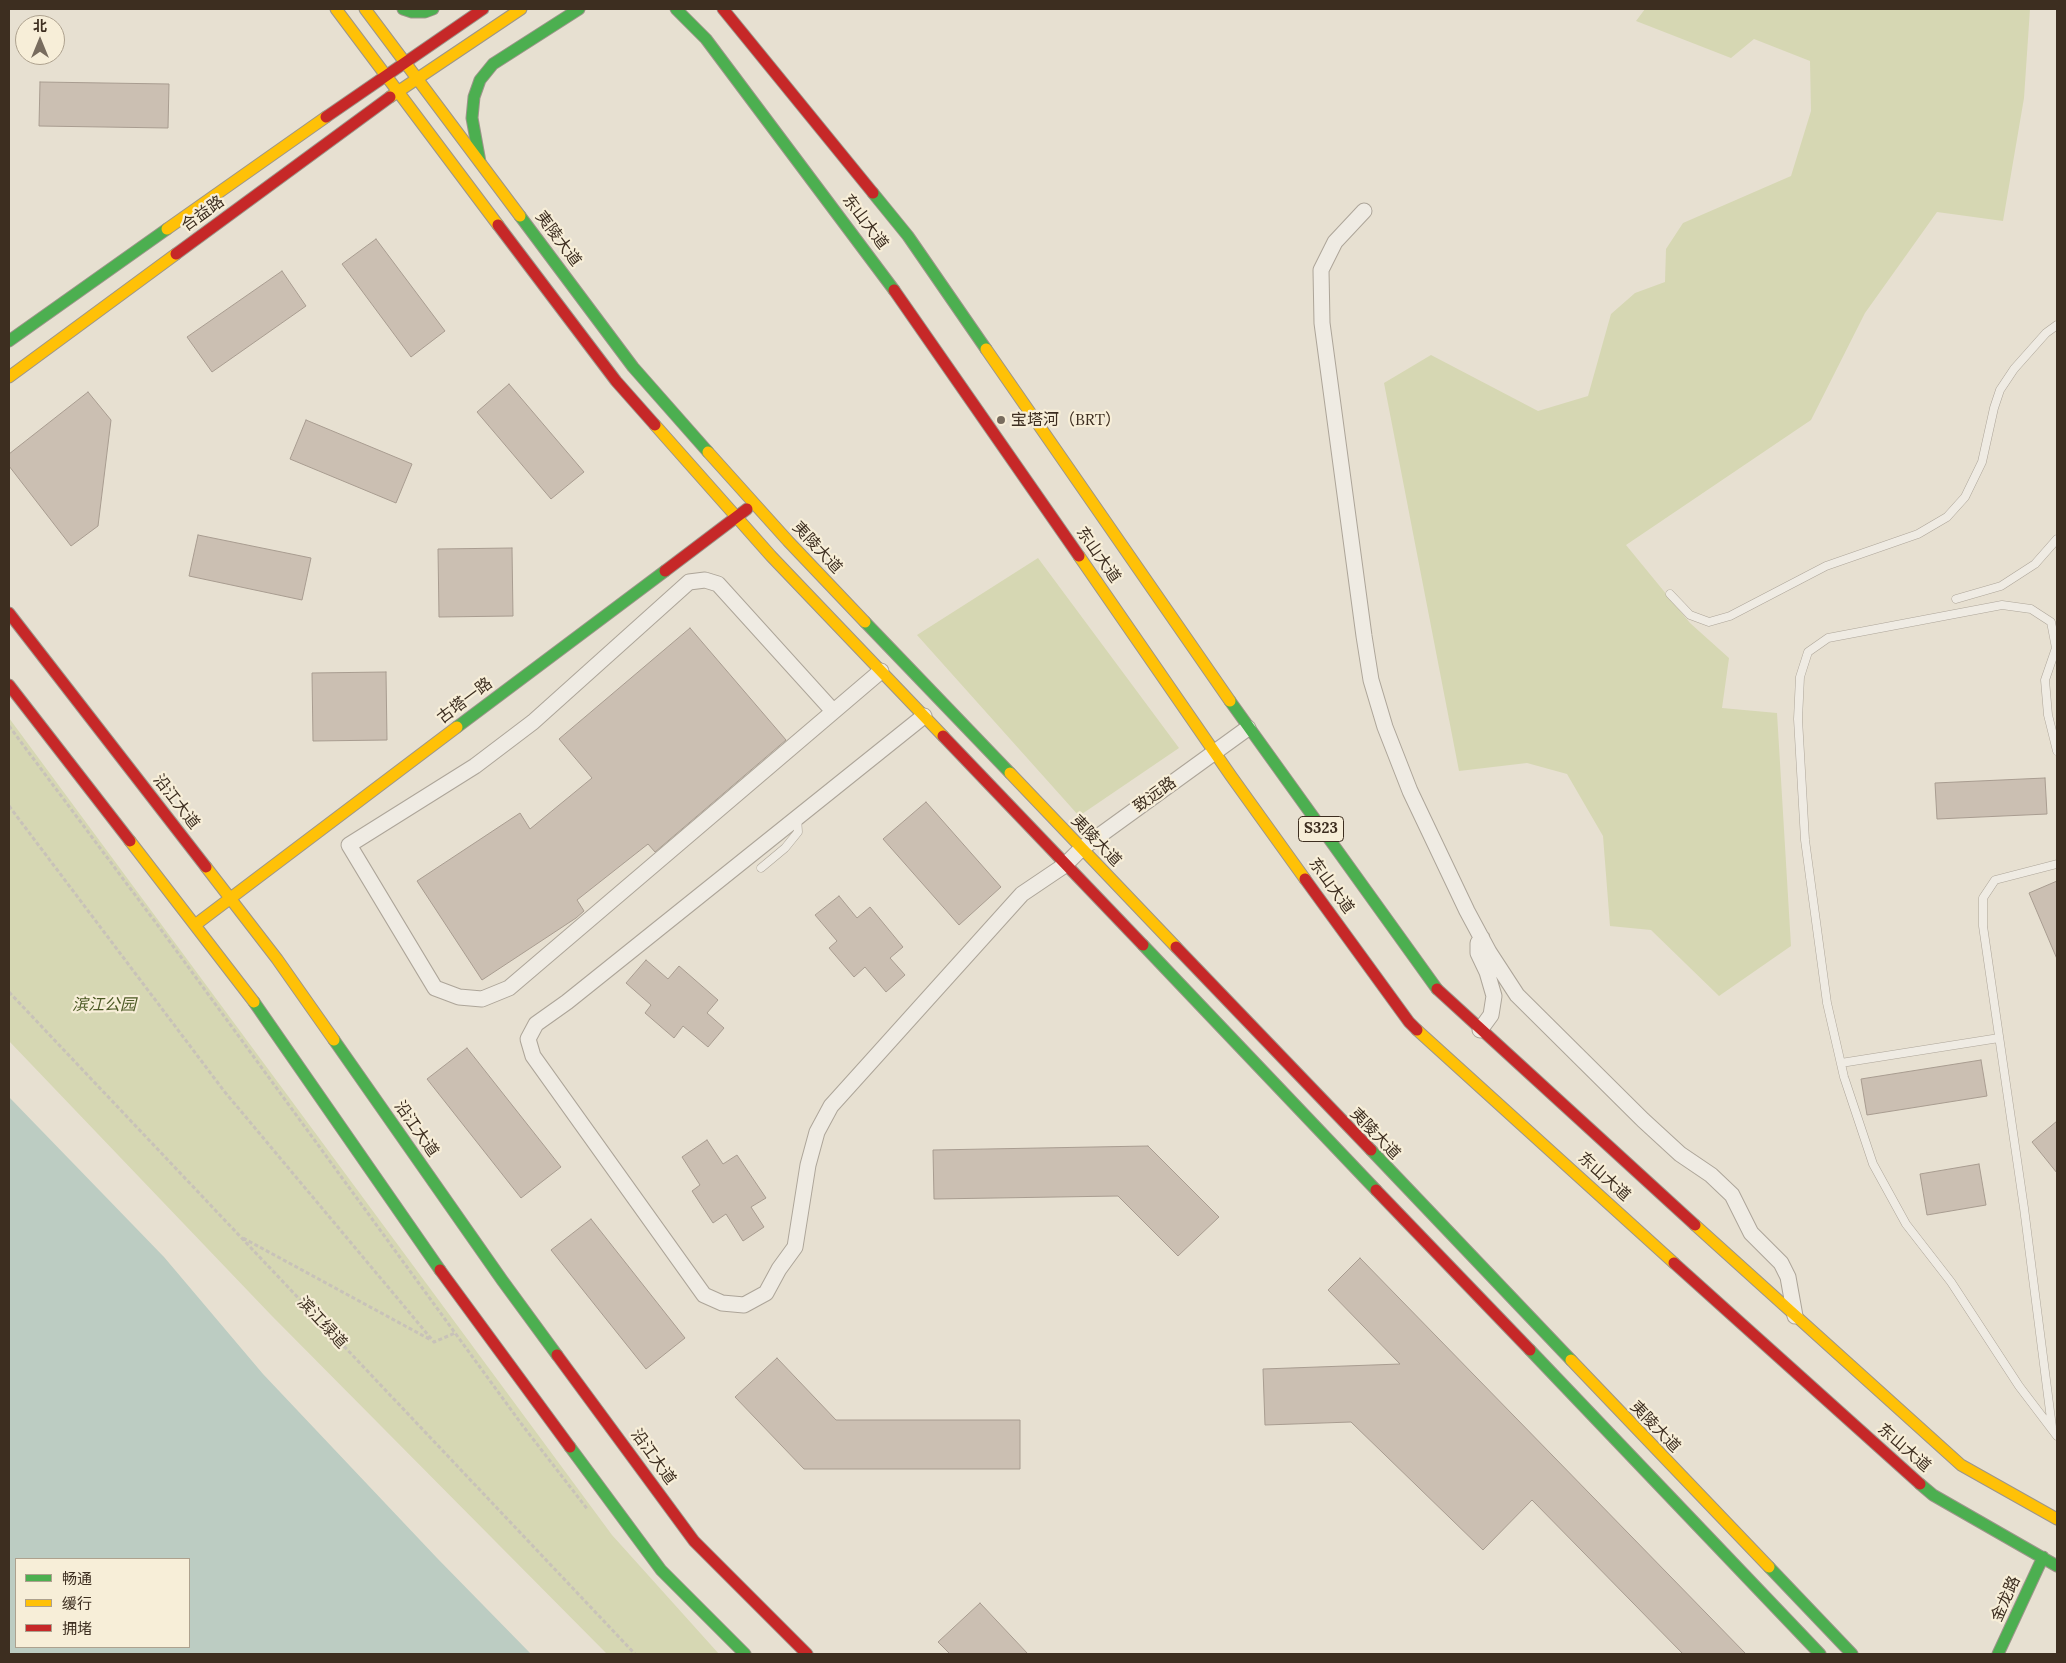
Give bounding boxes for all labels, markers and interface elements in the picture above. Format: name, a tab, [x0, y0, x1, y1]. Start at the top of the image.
north arrow	[15, 15, 65, 65]
text: 北	[33, 17, 47, 35]
street label: 东山大道	[838, 191, 892, 253]
street label: 合益路	[178, 192, 228, 236]
street label: 夷陵大道	[531, 208, 585, 270]
place label: 宝塔河（BRT）	[1011, 410, 1121, 430]
marker: 宝塔河（BRT）	[995, 414, 1007, 426]
street label: 夷陵大道	[788, 518, 846, 578]
street label: 东山大道	[1072, 523, 1124, 587]
street label: 古塔一路	[434, 674, 496, 728]
street label: 沿江大道	[149, 771, 203, 833]
street label: 致远路	[1130, 773, 1180, 817]
street label: 夷陵大道	[1067, 811, 1125, 871]
road number: S323	[1298, 816, 1344, 842]
street label: 东山大道	[1304, 854, 1358, 918]
park label: 滨江公园	[72, 995, 136, 1015]
street label: 沿江大道	[390, 1097, 442, 1161]
street label: 夷陵大道	[1346, 1104, 1404, 1164]
street label: 东山大道	[1574, 1148, 1634, 1206]
street label: 滨江绿道	[293, 1293, 351, 1353]
street label: 夷陵大道	[1626, 1397, 1684, 1457]
street label: 东山大道	[1874, 1420, 1934, 1476]
street label: 沿江大道	[626, 1425, 680, 1489]
legend	[15, 1558, 190, 1648]
text: 畅通	[62, 1569, 92, 1588]
street label: 金龙路	[1987, 1573, 2025, 1625]
text: 缓行	[62, 1594, 92, 1613]
text: 拥堵	[62, 1619, 92, 1638]

